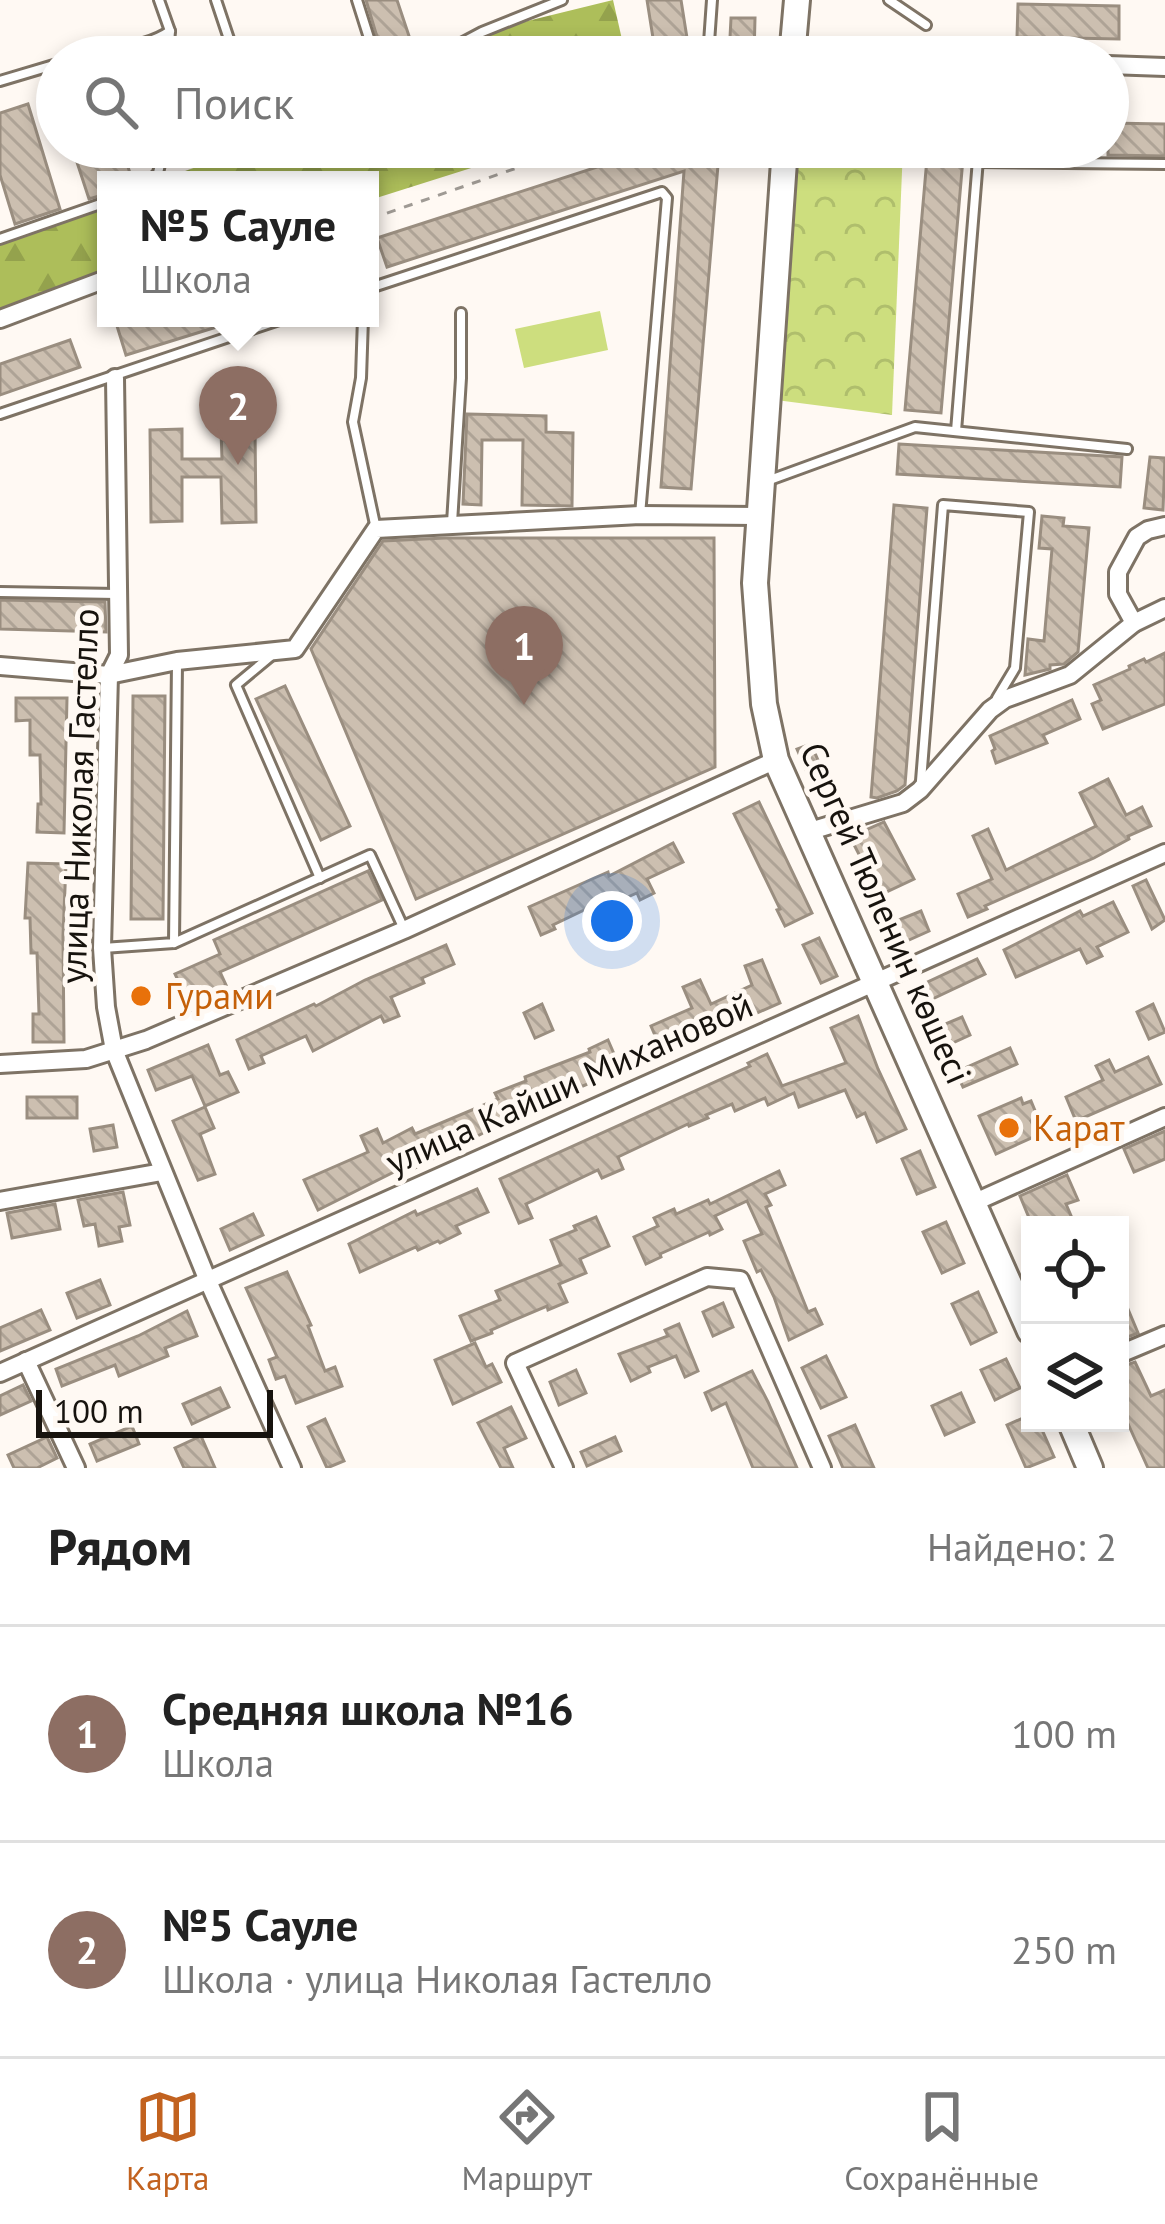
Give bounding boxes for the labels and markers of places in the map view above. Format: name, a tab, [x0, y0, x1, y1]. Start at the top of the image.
pin: 2	[199, 366, 277, 465]
pin: 1	[485, 606, 563, 705]
place label: Гурами	[165, 972, 274, 1019]
marker: Гурами	[128, 983, 154, 1009]
place label: Карат	[1033, 1104, 1125, 1151]
marker: Карат	[996, 1115, 1022, 1141]

